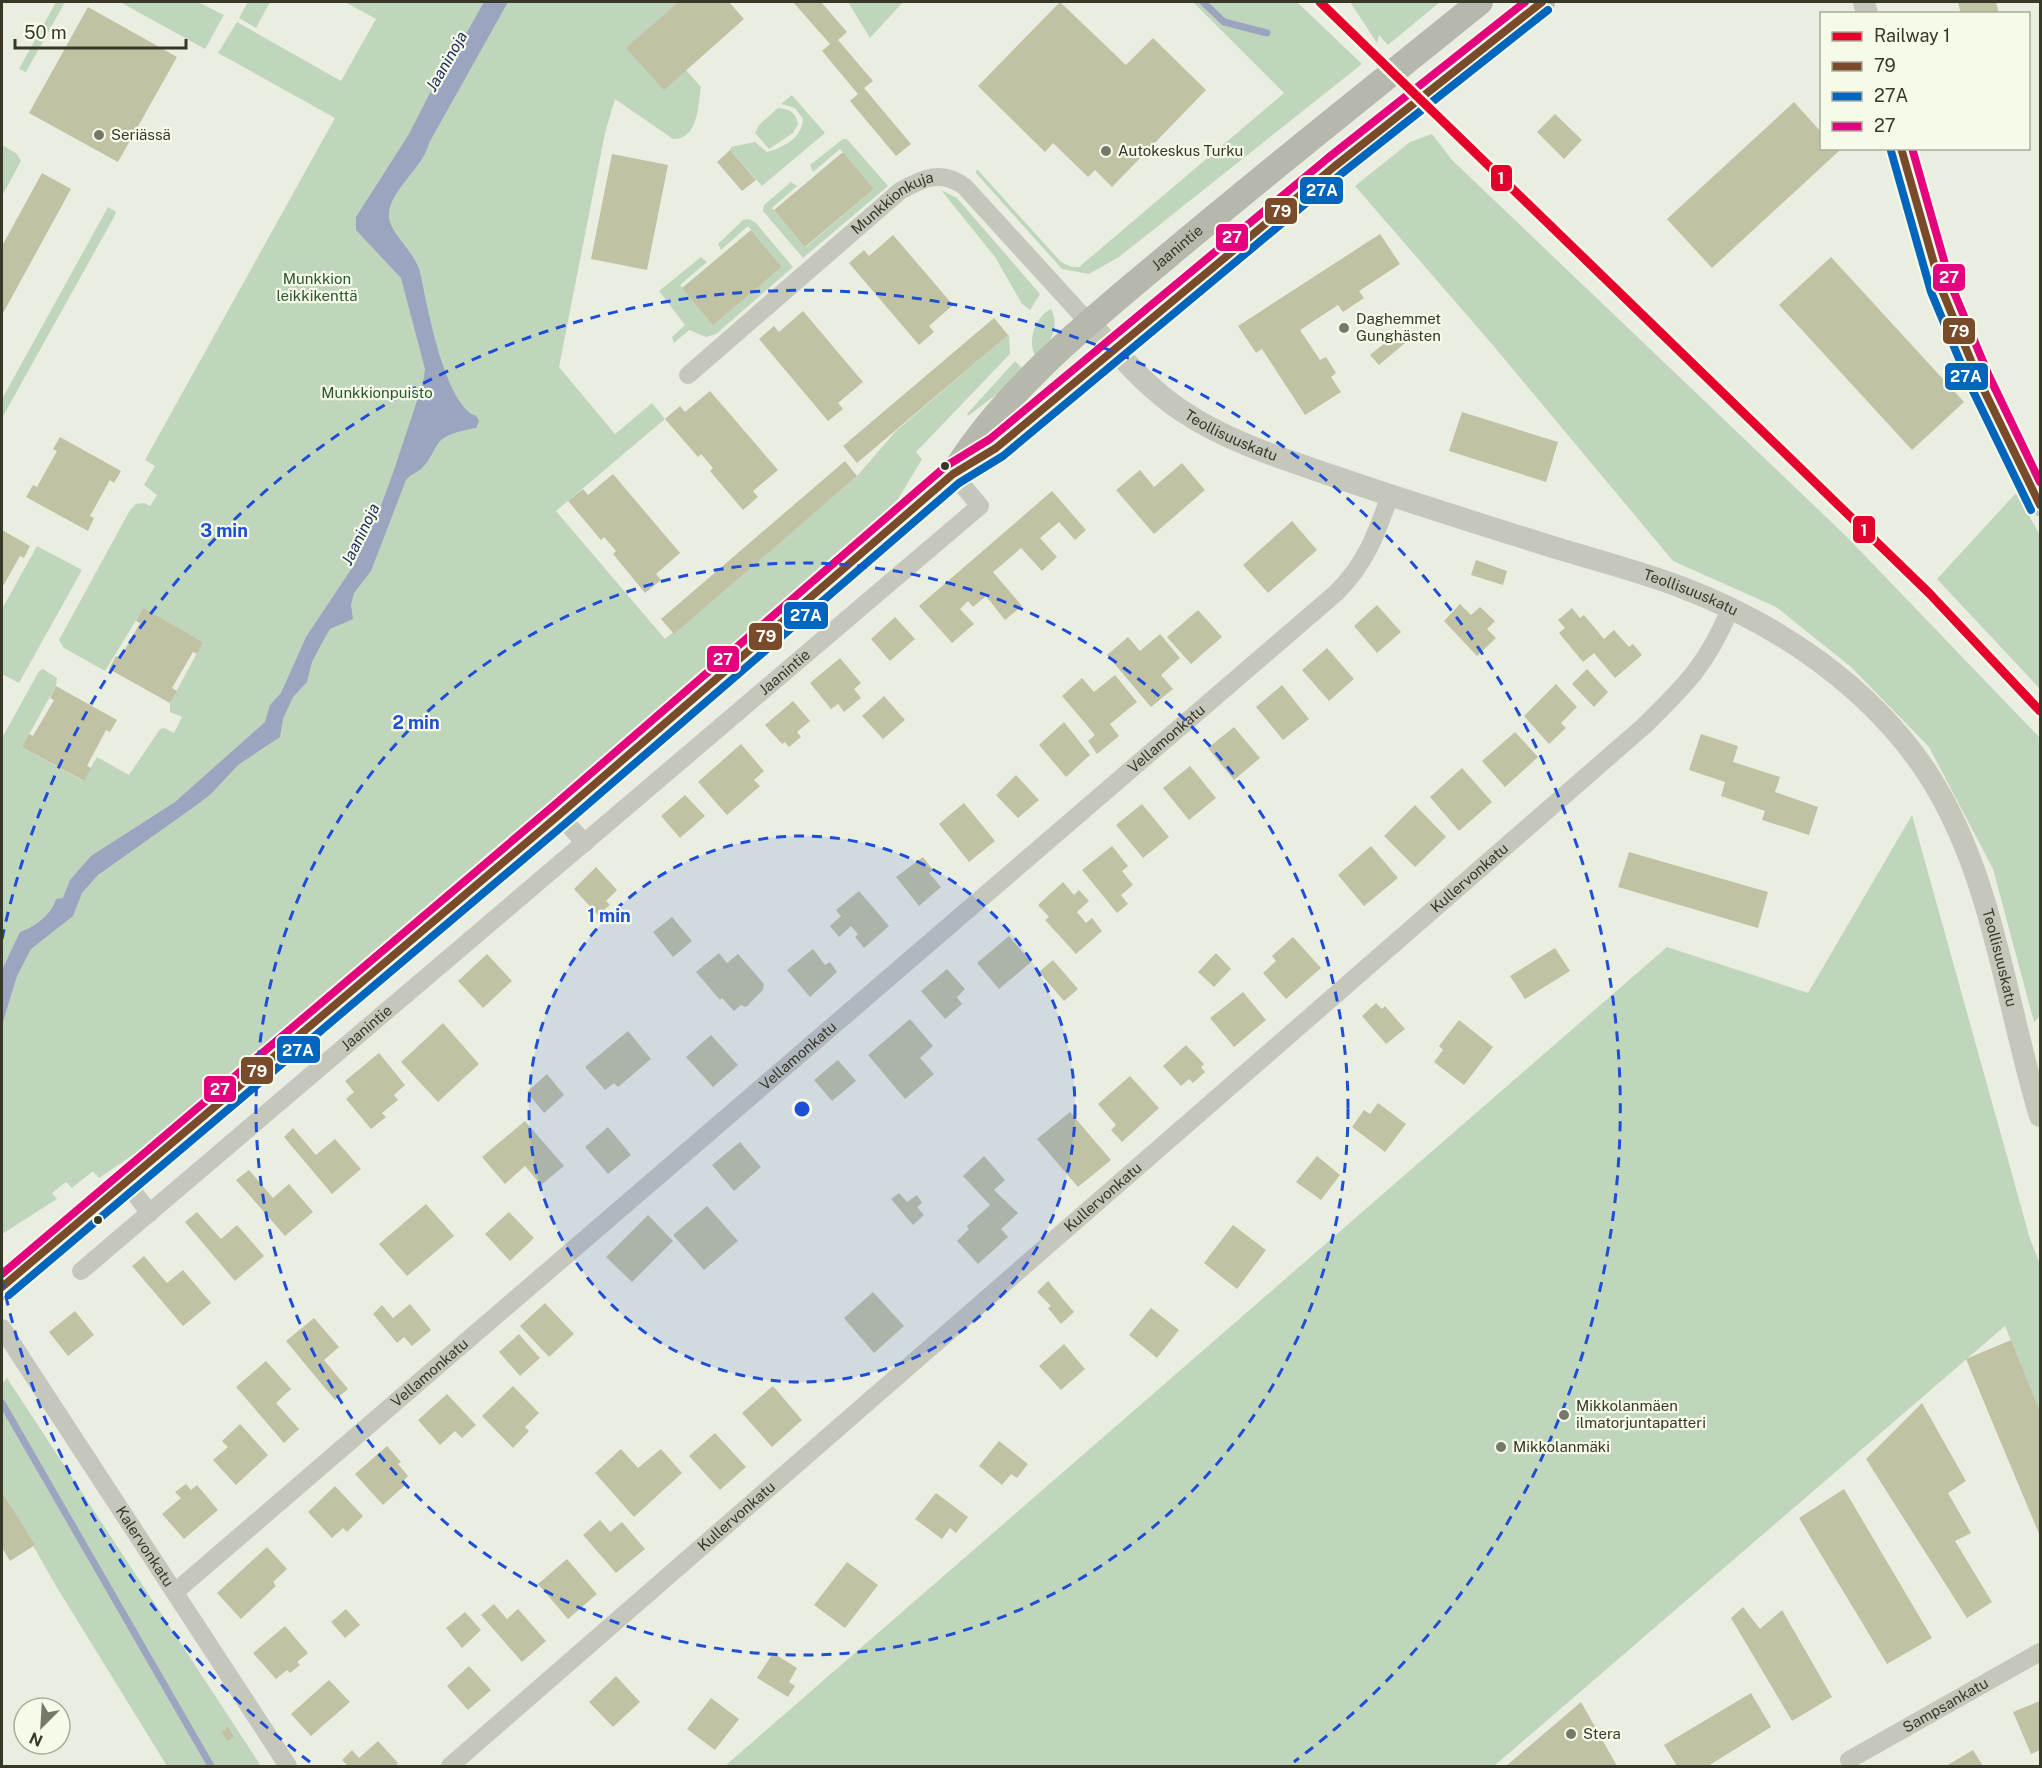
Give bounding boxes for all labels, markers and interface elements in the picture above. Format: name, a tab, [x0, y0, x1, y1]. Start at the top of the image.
scale bar	[15, 12, 186, 50]
legend	[1820, 12, 2030, 150]
text: 50 m	[24, 22, 67, 43]
text: Railway 1	[1874, 25, 1950, 46]
water label: Jaaninoja	[422, 28, 471, 95]
text: 79	[1874, 55, 1896, 76]
text: 27A	[1874, 85, 1909, 106]
text: 27	[1874, 115, 1896, 136]
place label: Seriässä	[111, 126, 171, 143]
marker: Seriässä	[92, 128, 106, 142]
place label: Autokeskus Turku	[1118, 142, 1243, 159]
marker: Autokeskus Turku	[1099, 144, 1113, 158]
line badge: 1	[1490, 164, 1513, 192]
street label: Munkkionkuja	[848, 168, 935, 237]
text: 1	[1498, 169, 1504, 188]
line badge: 27A	[1299, 176, 1344, 205]
text: 27A	[1306, 181, 1338, 200]
line badge: 79	[1264, 197, 1298, 225]
text: 79	[1271, 202, 1291, 221]
street label: Jaanintie	[1148, 221, 1206, 274]
line badge: 27	[1215, 223, 1249, 252]
text: 27	[1222, 228, 1242, 247]
line badge: 27	[1932, 263, 1966, 292]
text: 27	[1939, 268, 1959, 287]
park label: Munkkion leikkikenttä	[276, 270, 358, 304]
place label: Daghemmet Gunghästen	[1356, 310, 1441, 344]
line badge: 79	[1942, 317, 1976, 345]
marker: Daghemmet Gunghästen	[1337, 321, 1351, 335]
text: 79	[1949, 322, 1969, 341]
line badge: 27A	[1944, 362, 1989, 391]
text: 27A	[1950, 367, 1982, 386]
park label: Munkkionpuisto	[321, 384, 433, 401]
street label: Teollisuuskatu	[1182, 406, 1280, 464]
unlabelled marker	[939, 460, 951, 472]
water label: Jaaninoja	[337, 500, 384, 568]
line badge: 1	[1852, 515, 1876, 544]
text: 3 min	[200, 520, 248, 541]
text: 1	[1861, 521, 1867, 540]
street label: Teollisuuskatu	[1641, 565, 1741, 619]
line badge: 27A	[783, 601, 829, 630]
text: 27A	[790, 606, 822, 625]
line badge: 79	[748, 622, 783, 651]
text: 79	[756, 627, 776, 646]
line badge: 27	[706, 645, 740, 673]
street label: Jaanintie	[756, 645, 813, 698]
text: 27	[713, 650, 733, 669]
street label: Vellamonkatu	[1124, 701, 1208, 776]
text: 2 min	[392, 712, 440, 733]
street label: Kullervonkatu	[1427, 839, 1511, 916]
text: 1 min	[587, 905, 631, 926]
street label: Teollisuuskatu	[1979, 907, 2021, 1008]
street label: Jaanintie	[337, 1001, 395, 1054]
street label: Vellamonkatu	[756, 1018, 840, 1093]
line badge: 27A	[276, 1035, 321, 1064]
text: 27A	[282, 1041, 314, 1060]
line badge: 79	[240, 1056, 274, 1085]
text: 79	[247, 1062, 267, 1081]
line badge: 27	[203, 1075, 237, 1103]
text: 27	[210, 1080, 230, 1099]
centre of rings	[792, 1099, 812, 1119]
street label: Kullervonkatu	[1061, 1159, 1145, 1235]
unlabelled marker	[92, 1214, 104, 1226]
street label: Vellamonkatu	[387, 1335, 471, 1410]
place label: Mikkolanmäen ilmatorjuntapatteri	[1576, 1397, 1706, 1431]
marker: Mikkolanmäen ilmatorjuntapatteri	[1557, 1408, 1571, 1422]
place label: Mikkolanmäki	[1513, 1438, 1610, 1455]
marker: Mikkolanmäki	[1494, 1440, 1508, 1454]
street label: Kullervonkatu	[694, 1478, 778, 1554]
street label: Kalervonkatu	[113, 1503, 177, 1590]
street label: Sampsankatu	[1900, 1674, 1991, 1736]
north arrow	[12, 1696, 72, 1756]
place label: Stera	[1583, 1725, 1621, 1742]
marker: Stera	[1564, 1727, 1578, 1741]
text: N	[27, 1728, 46, 1750]

